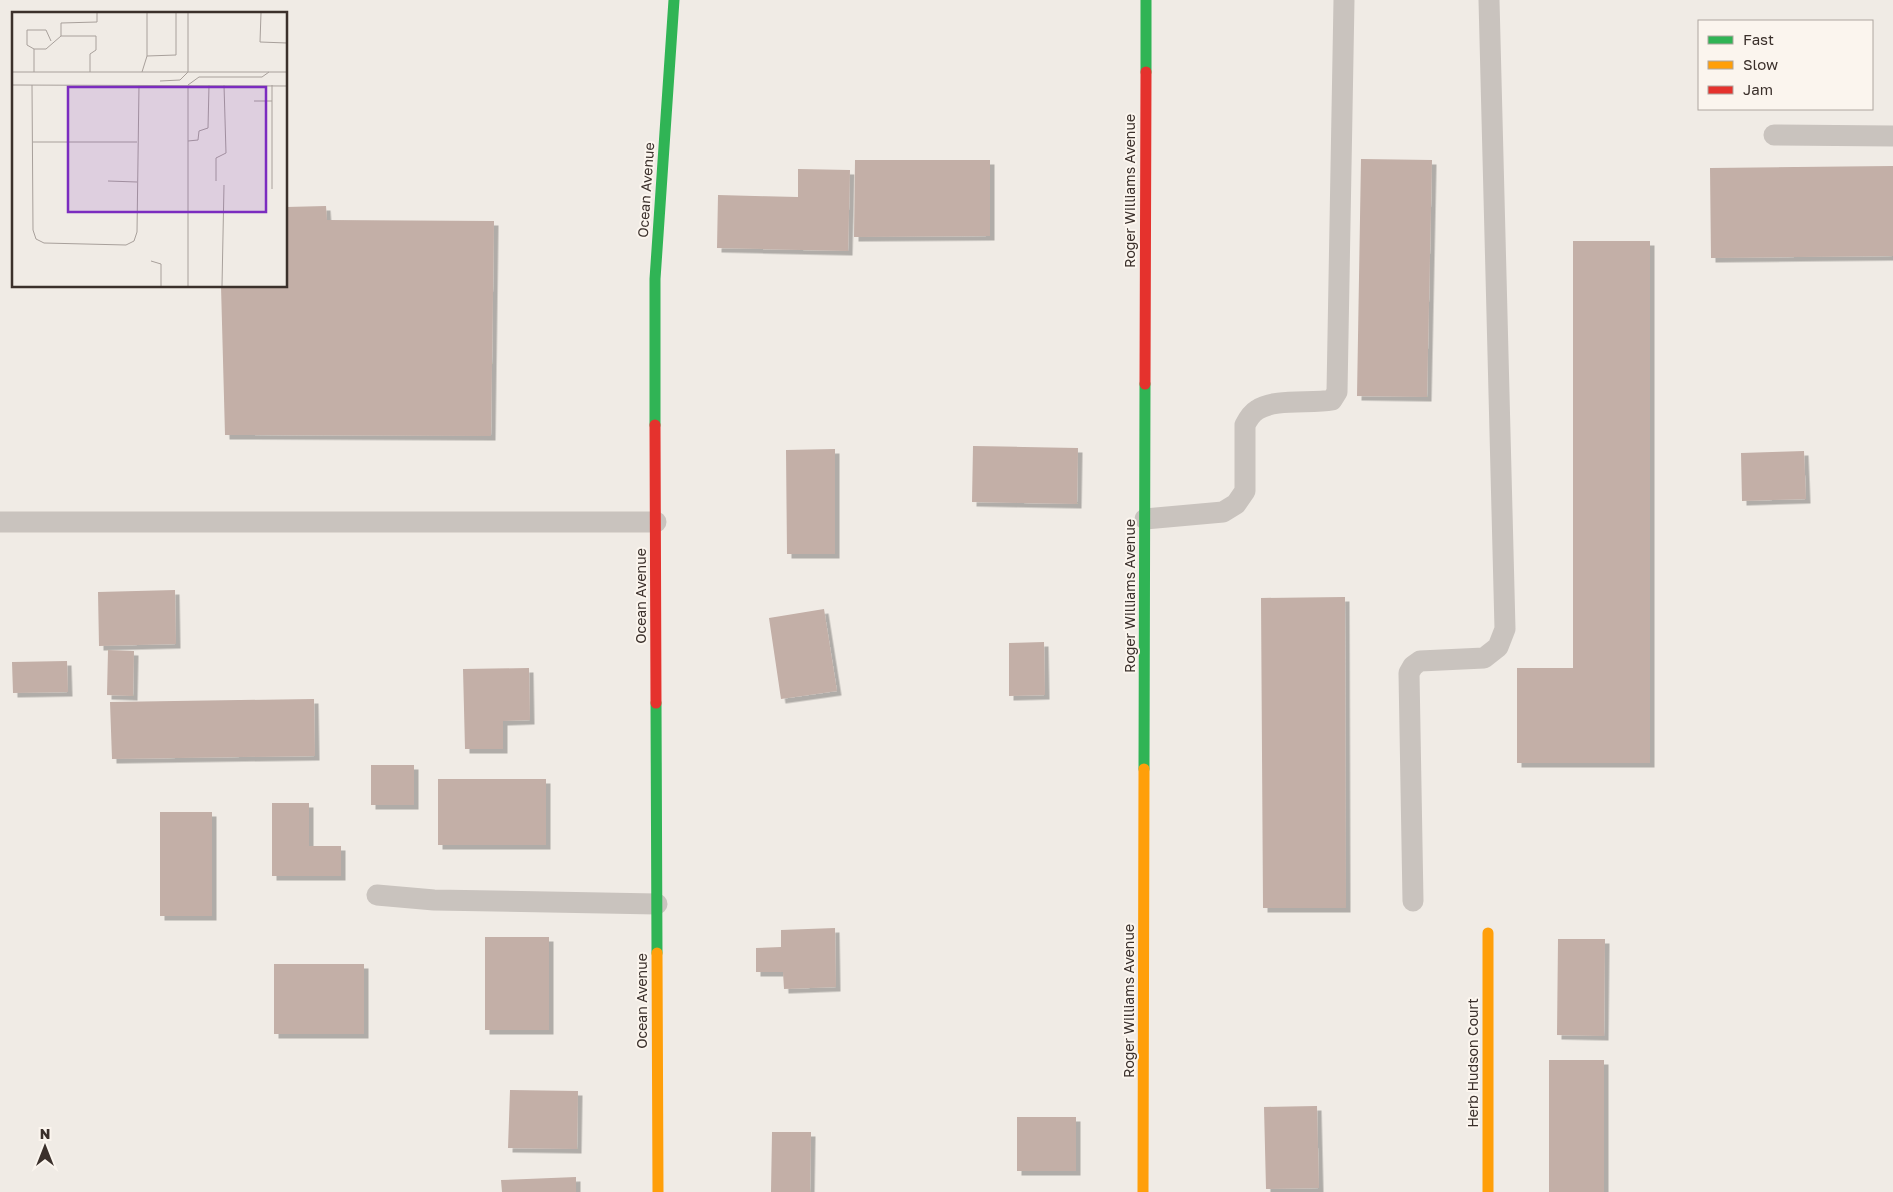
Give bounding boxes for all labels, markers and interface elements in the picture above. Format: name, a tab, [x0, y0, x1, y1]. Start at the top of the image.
inset map	[12, 12, 288, 288]
legend	[1698, 20, 1873, 110]
text: Fast	[1743, 30, 1774, 48]
text: Slow	[1743, 55, 1778, 73]
text: Jam	[1743, 80, 1773, 98]
street label: Roger Williams Avenue	[1121, 114, 1138, 268]
street label: Ocean Avenue	[634, 142, 657, 238]
street label: Roger Williams Avenue	[1121, 519, 1138, 673]
street label: Ocean Avenue	[632, 548, 649, 644]
street label: Roger Williams Avenue	[1120, 924, 1137, 1078]
street label: Ocean Avenue	[633, 953, 650, 1049]
street label: Herb Hudson Court	[1464, 998, 1481, 1128]
north arrow	[20, 1122, 70, 1172]
text: N	[40, 1125, 50, 1142]

